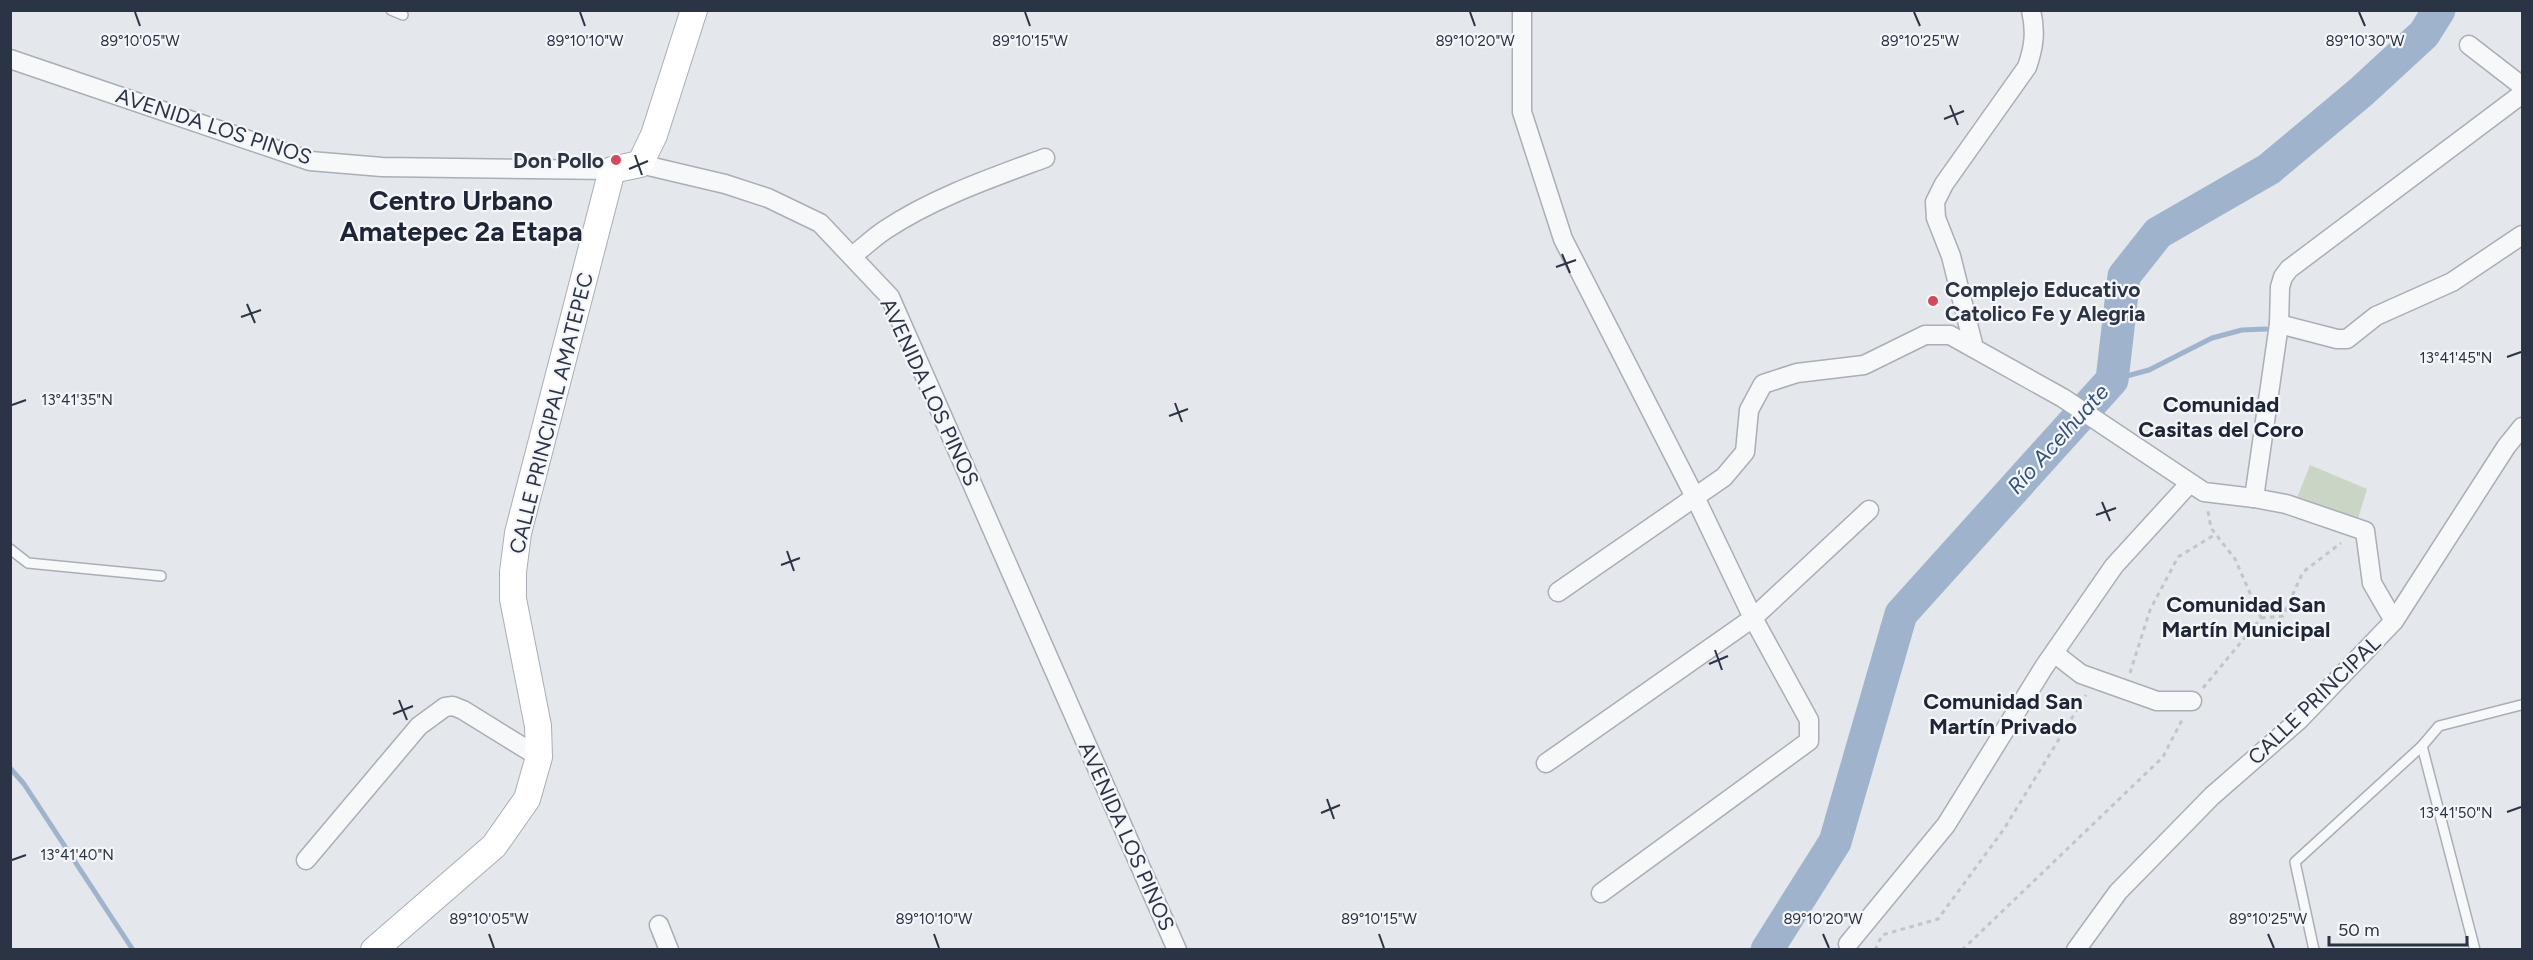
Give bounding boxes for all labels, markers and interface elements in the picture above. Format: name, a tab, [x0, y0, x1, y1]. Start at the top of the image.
text: 89°10'05"W	[100, 32, 180, 50]
text: 89°10'10"W	[546, 32, 624, 50]
text: 89°10'15"W	[992, 32, 1069, 50]
text: 89°10'20"W	[1435, 32, 1515, 50]
text: 89°10'25"W	[1881, 32, 1960, 50]
text: 89°10'30"W	[2325, 32, 2405, 50]
street label: AVENIDA LOS PINOS	[113, 83, 315, 169]
place label: Don Pollo	[513, 148, 604, 173]
marker: Don Pollo	[609, 153, 623, 167]
district label: Centro Urbano Amatepec 2a Etapa	[339, 184, 583, 248]
street label: CALLE PRINCIPAL AMATEPEC	[504, 270, 598, 556]
place label: Complejo Educativo Catolico Fe y Alegria	[1945, 277, 2145, 326]
street label: AVENIDA LOS PINOS	[876, 294, 984, 490]
marker: Complejo Educativo Catolico Fe y Alegria	[1926, 294, 1940, 308]
text: 13°41'45"N	[2420, 349, 2492, 367]
water label: Río Acelhuate	[2002, 378, 2114, 500]
text: 13°41'35"N	[41, 391, 113, 409]
district label: Comunidad Casitas del Coro	[2138, 391, 2304, 443]
district label: Comunidad San Martín Municipal	[2161, 591, 2331, 643]
street label: CALLE PRINCIPAL	[2243, 630, 2385, 769]
district label: Comunidad San Martín Privado	[1923, 688, 2083, 740]
street label: AVENIDA LOS PINOS	[1074, 738, 1180, 934]
text: 13°41'50"N	[2419, 804, 2493, 822]
text: 13°41'40"N	[40, 846, 114, 864]
scale bar	[2329, 909, 2467, 947]
text: 89°10'05"W	[449, 910, 529, 928]
text: 89°10'10"W	[895, 910, 973, 928]
text: 89°10'15"W	[1341, 910, 1418, 928]
text: 89°10'20"W	[1783, 910, 1863, 928]
text: 89°10'25"W	[2229, 910, 2308, 928]
text: 50 m	[2338, 919, 2380, 941]

